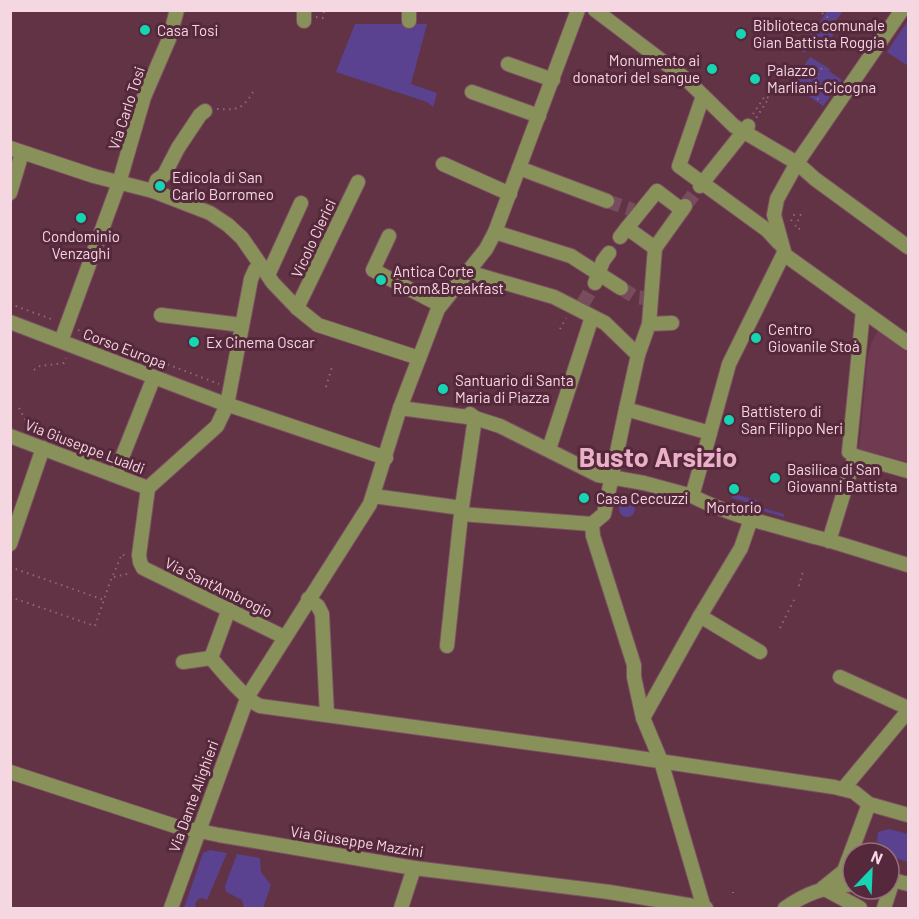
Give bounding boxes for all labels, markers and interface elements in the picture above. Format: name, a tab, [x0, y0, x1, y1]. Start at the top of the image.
place label: Biblioteca comunale Gian Battista Roggia	[753, 16, 885, 51]
place label: Casa Tosi	[157, 21, 218, 39]
marker: Casa Tosi	[138, 23, 152, 37]
marker: Biblioteca comunale Gian Battista Roggia	[734, 27, 748, 41]
place label: Monumento ai donatori del sangue	[573, 51, 700, 86]
place label: Palazzo Marliani-Cicogna	[767, 61, 876, 96]
marker: Monumento ai donatori del sangue	[705, 62, 719, 76]
street label: Via Carlo Tosi	[104, 64, 148, 152]
marker: Palazzo Marliani-Cicogna	[748, 72, 762, 86]
place label: Edicola di San Carlo Borromeo	[172, 168, 274, 203]
marker: Edicola di San Carlo Borromeo	[153, 179, 167, 193]
street label: Vicolo Clerici	[287, 196, 339, 280]
marker: Condominio Venzaghi	[74, 211, 88, 225]
place label: Condominio Venzaghi	[42, 227, 120, 262]
place label: Antica Corte Room&Breakfast	[393, 262, 504, 297]
marker: Antica Corte Room&Breakfast	[374, 273, 388, 287]
place label: Centro Giovanile Stoà	[768, 320, 860, 355]
street label: Corso Europa	[81, 324, 169, 372]
marker: Centro Giovanile Stoà	[749, 331, 763, 345]
place label: Ex Cinema Oscar	[206, 333, 315, 351]
marker: Ex Cinema Oscar	[187, 335, 201, 349]
place label: Santuario di Santa Maria di Piazza	[455, 371, 574, 406]
marker: Santuario di Santa Maria di Piazza	[436, 382, 450, 396]
place label: Battistero di San Filippo Neri	[741, 402, 843, 437]
marker: Battistero di San Filippo Neri	[722, 413, 736, 427]
street label: Via Giuseppe Lualdi	[23, 415, 147, 477]
district label: Busto Arsizio	[579, 440, 737, 472]
place label: Basilica di San Giovanni Battista	[787, 460, 898, 495]
marker: Basilica di San Giovanni Battista	[768, 471, 782, 485]
marker: Mortorio	[727, 482, 741, 496]
place label: Casa Ceccuzzi	[596, 489, 688, 507]
marker: Casa Ceccuzzi	[577, 491, 591, 505]
place label: Mortorio	[706, 498, 762, 516]
street label: Via Sant'Ambrogio	[162, 553, 276, 621]
street label: Via Dante Alighieri	[164, 737, 222, 855]
street label: Via Giuseppe Mazzini	[289, 822, 425, 860]
north arrow	[841, 841, 901, 901]
text: N	[868, 846, 886, 868]

